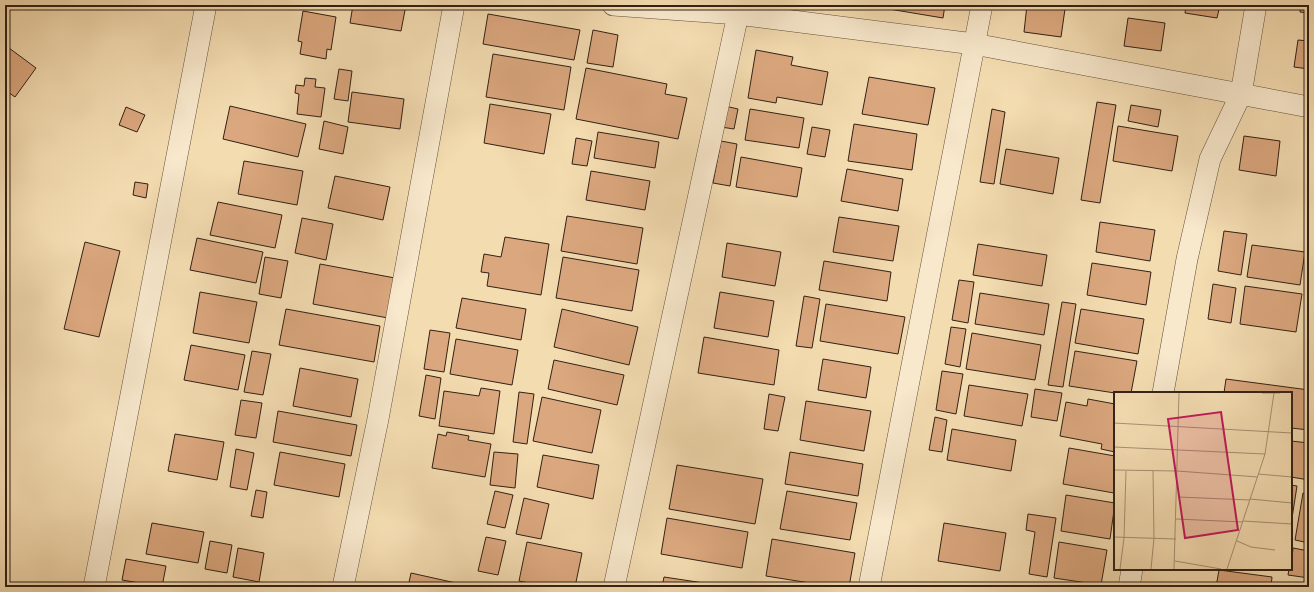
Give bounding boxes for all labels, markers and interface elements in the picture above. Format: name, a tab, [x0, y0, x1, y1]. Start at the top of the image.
inset map	[1114, 392, 1292, 570]

